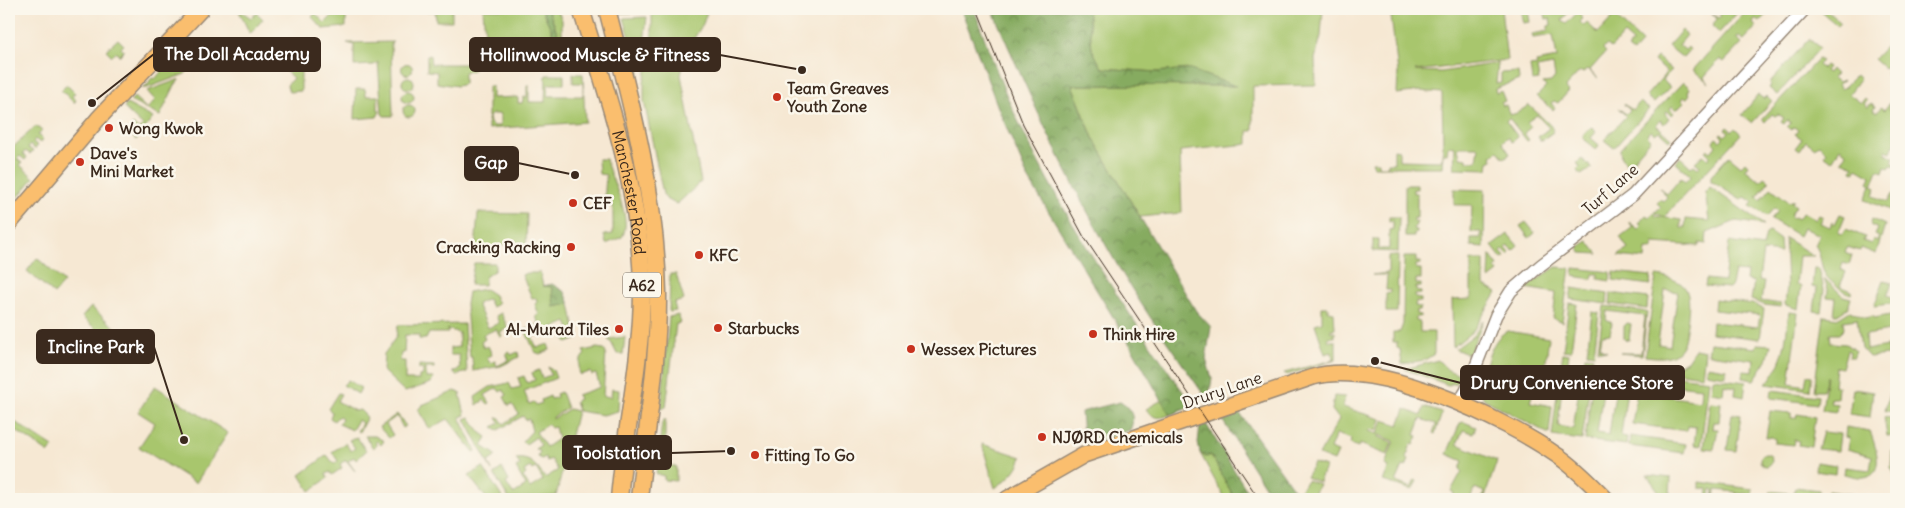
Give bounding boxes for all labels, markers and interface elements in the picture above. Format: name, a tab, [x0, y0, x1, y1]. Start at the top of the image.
callout: The Doll Academy	[154, 38, 320, 71]
callout: Hollinwood Muscle & Fitness	[470, 38, 720, 71]
text: The Doll Academy	[164, 42, 310, 65]
text: Hollinwood Muscle & Fitness	[480, 43, 710, 66]
place label: Team Greaves Youth Zone	[786, 78, 889, 116]
marker: Team Greaves Youth Zone	[771, 91, 783, 103]
place label: Wong Kwok	[119, 118, 203, 139]
marker: Wong Kwok	[103, 122, 115, 134]
street label: Manchester Road	[608, 128, 650, 255]
place label: Dave's Mini Market	[90, 143, 174, 181]
callout: Gap	[465, 147, 518, 180]
text: Gap	[474, 151, 508, 174]
marker: Dave's Mini Market	[74, 156, 86, 168]
street label: Turf Lane	[1578, 159, 1642, 219]
place label: CEF	[583, 193, 612, 213]
marker: CEF	[567, 197, 579, 209]
place label: Cracking Racking	[436, 237, 561, 258]
marker: Cracking Racking	[565, 241, 577, 253]
place label: KFC	[709, 245, 739, 265]
marker: KFC	[693, 249, 705, 261]
road number: A62	[623, 272, 661, 298]
place label: Starbucks	[728, 318, 799, 338]
place label: Al-Murad Tiles	[506, 319, 609, 339]
marker: Starbucks	[712, 322, 724, 334]
marker: Al-Murad Tiles	[613, 323, 625, 335]
place label: Think Hire	[1103, 324, 1176, 344]
marker: Think Hire	[1087, 328, 1099, 340]
callout: Incline Park	[37, 330, 154, 363]
text: Incline Park	[48, 335, 144, 358]
place label: Wessex Pictures	[921, 339, 1036, 359]
marker: Wessex Pictures	[905, 343, 917, 355]
callout: Drury Convenience Store	[1461, 366, 1684, 399]
street label: Drury Lane	[1180, 367, 1264, 413]
text: Drury Convenience Store	[1471, 371, 1674, 394]
place label: NJØRD Chemicals	[1052, 427, 1183, 447]
marker: NJØRD Chemicals	[1036, 431, 1048, 443]
callout: Toolstation	[563, 436, 671, 469]
text: Toolstation	[573, 441, 661, 464]
place label: Fitting To Go	[765, 445, 855, 466]
marker: Fitting To Go	[749, 449, 761, 461]

